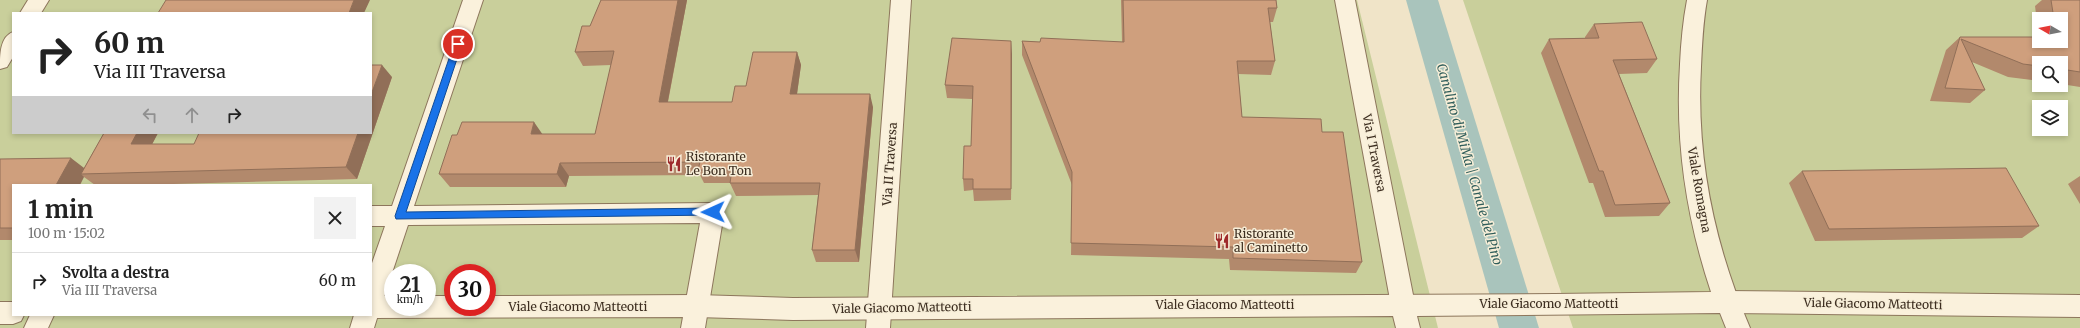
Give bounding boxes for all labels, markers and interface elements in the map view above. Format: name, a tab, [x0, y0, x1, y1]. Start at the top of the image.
north arrow	[2032, 12, 2068, 48]
map controls	[2032, 12, 2068, 136]
text: 60 m	[94, 25, 164, 61]
pin	[441, 27, 475, 61]
icon: right	[28, 28, 80, 80]
icon: arrive	[447, 33, 469, 55]
button: search	[2032, 56, 2068, 92]
text: Via III Traversa	[94, 60, 226, 83]
water label: Canalino di MiMa | Canale del Pino	[1433, 61, 1506, 267]
button: layers	[2032, 100, 2068, 136]
icon: left	[139, 104, 161, 126]
icon: ahead	[181, 104, 203, 126]
icon: right	[223, 104, 245, 126]
street label: Via I Traversa	[1359, 112, 1389, 194]
street label: Via II Traversa	[879, 121, 900, 207]
street label: Viale Romagna	[1684, 145, 1714, 234]
place label: Ristorante Le Bon Ton	[686, 149, 752, 178]
restaurant icon: Ristorante Le Bon Ton	[665, 155, 683, 173]
position arrow	[692, 191, 734, 233]
text: 1 min	[28, 194, 93, 225]
button: close	[314, 197, 356, 239]
text: 100 m · 15:02	[28, 225, 105, 242]
place label: Ristorante al Caminetto	[1234, 226, 1308, 255]
restaurant icon: Ristorante al Caminetto	[1213, 232, 1231, 250]
text: Svolta a destra	[62, 263, 169, 282]
speed limit sign: 30	[444, 264, 496, 316]
icon: right	[28, 270, 50, 292]
text: 60 m	[319, 271, 356, 290]
text: 21	[400, 272, 420, 297]
text: Via III Traversa	[62, 282, 157, 299]
text: km/h	[397, 293, 423, 306]
street label: Viale Giacomo Matteotti	[1802, 295, 1943, 312]
street label: Viale Giacomo Matteotti	[1478, 296, 1619, 311]
street label: Viale Giacomo Matteotti	[1154, 297, 1295, 312]
street label: Viale Giacomo Matteotti	[507, 299, 648, 314]
street label: Viale Giacomo Matteotti	[831, 299, 972, 316]

